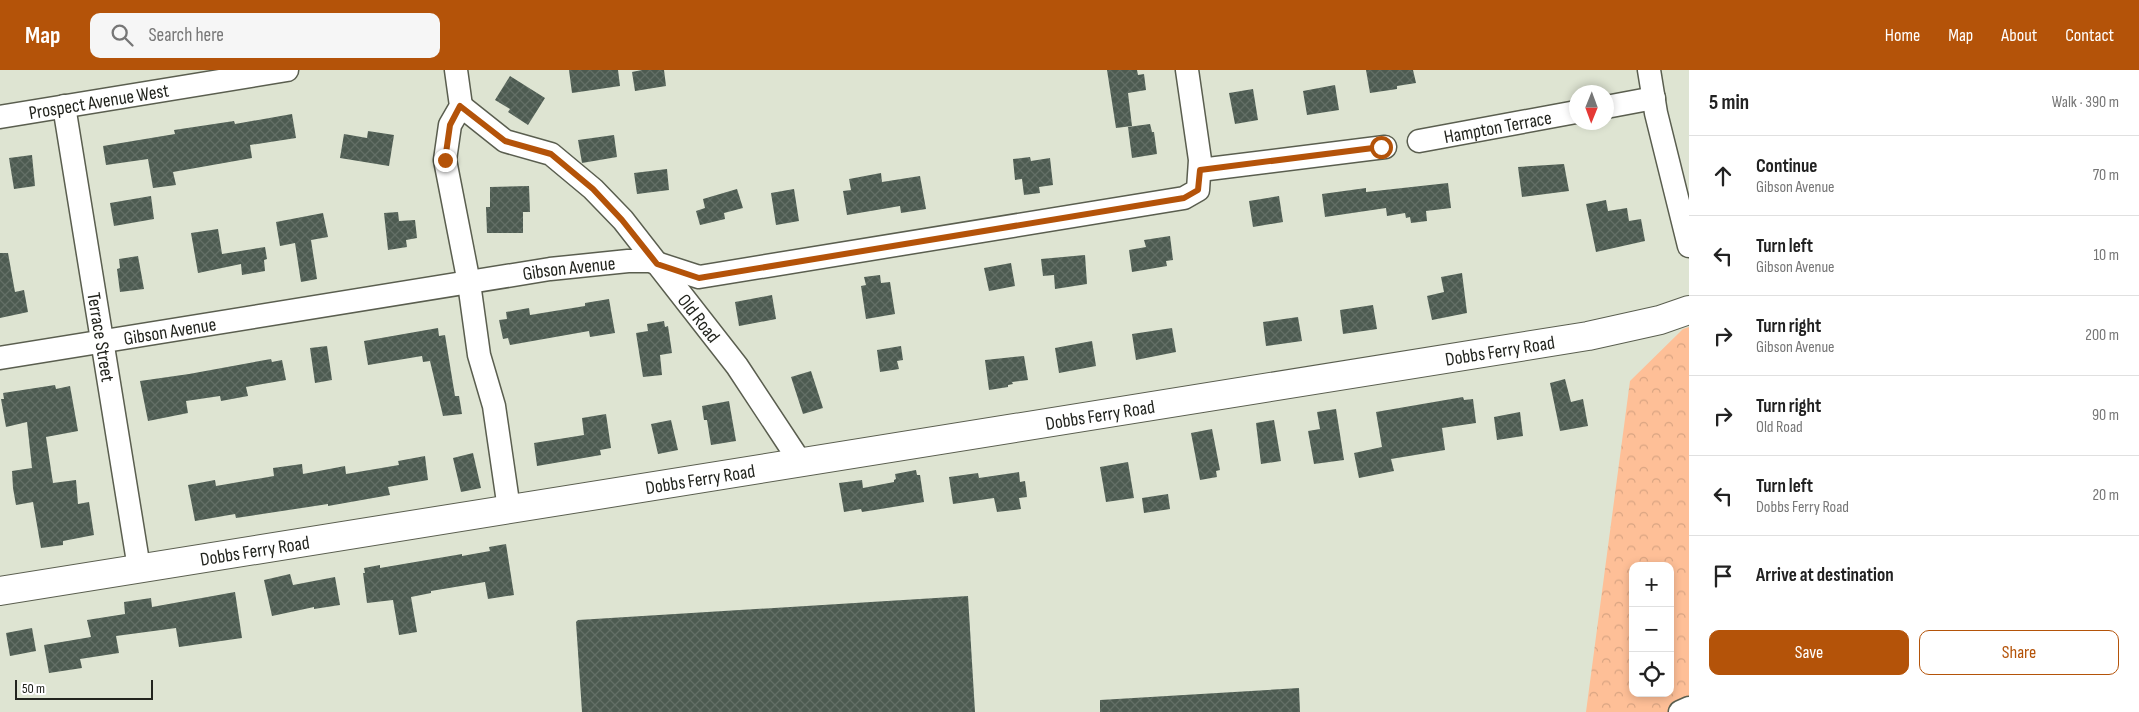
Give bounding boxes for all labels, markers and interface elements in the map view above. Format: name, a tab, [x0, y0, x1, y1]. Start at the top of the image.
search box	[90, 13, 440, 58]
text: Map	[25, 21, 60, 50]
icon: search	[108, 21, 136, 49]
text: Search here	[148, 24, 224, 47]
text: Home	[1885, 25, 1920, 46]
text: Map	[1948, 25, 1973, 46]
text: About	[2001, 25, 2037, 46]
text: Contact	[2065, 25, 2114, 46]
street label: Prospect Avenue West	[27, 79, 171, 125]
north arrow	[1569, 85, 1614, 130]
text: 5 min	[1709, 90, 1749, 115]
text: Walk · 390 m	[2052, 93, 2119, 112]
street label: Hampton Terrace	[1442, 107, 1554, 149]
route start	[1370, 136, 1393, 159]
route end	[434, 149, 457, 172]
text: Continue	[1756, 155, 1817, 178]
icon: ahead	[1709, 162, 1737, 190]
text: 70 m	[2093, 166, 2119, 185]
text: Gibson Avenue	[1756, 178, 1835, 197]
text: Turn left	[1756, 235, 1813, 258]
icon: left	[1709, 242, 1737, 270]
text: 10 m	[2093, 246, 2119, 265]
street label: Gibson Avenue	[521, 252, 617, 286]
text: Gibson Avenue	[1756, 258, 1835, 277]
street label: Old Road	[672, 290, 724, 348]
street label: Terrace Street	[81, 291, 119, 384]
street label: Gibson Avenue	[122, 313, 218, 351]
text: Turn right	[1756, 315, 1821, 338]
icon: right	[1709, 322, 1737, 350]
text: 200 m	[2085, 326, 2119, 345]
street label: Dobbs Ferry Road	[1444, 332, 1556, 372]
text: Gibson Avenue	[1756, 338, 1835, 357]
text: Turn right	[1756, 395, 1821, 418]
street label: Dobbs Ferry Road	[1044, 396, 1157, 436]
icon: right	[1709, 402, 1737, 430]
text: 90 m	[2092, 406, 2119, 425]
text: Old Road	[1756, 418, 1803, 437]
street label: Dobbs Ferry Road	[644, 460, 757, 500]
text: Turn left	[1756, 475, 1813, 498]
icon: left	[1709, 482, 1737, 510]
text: 20 m	[2092, 486, 2119, 505]
text: Dobbs Ferry Road	[1756, 498, 1849, 517]
street label: Dobbs Ferry Road	[199, 531, 311, 572]
map controls	[1629, 562, 1674, 697]
button: +	[1629, 562, 1674, 607]
icon: arrive	[1709, 562, 1737, 590]
text: Arrive at destination	[1756, 564, 1894, 587]
button: −	[1629, 607, 1674, 652]
button: Save	[1709, 630, 1909, 675]
button: Share	[1919, 630, 2119, 675]
button: locate	[1629, 652, 1674, 697]
scale bar	[15, 677, 152, 700]
text: 50 m	[22, 680, 45, 697]

